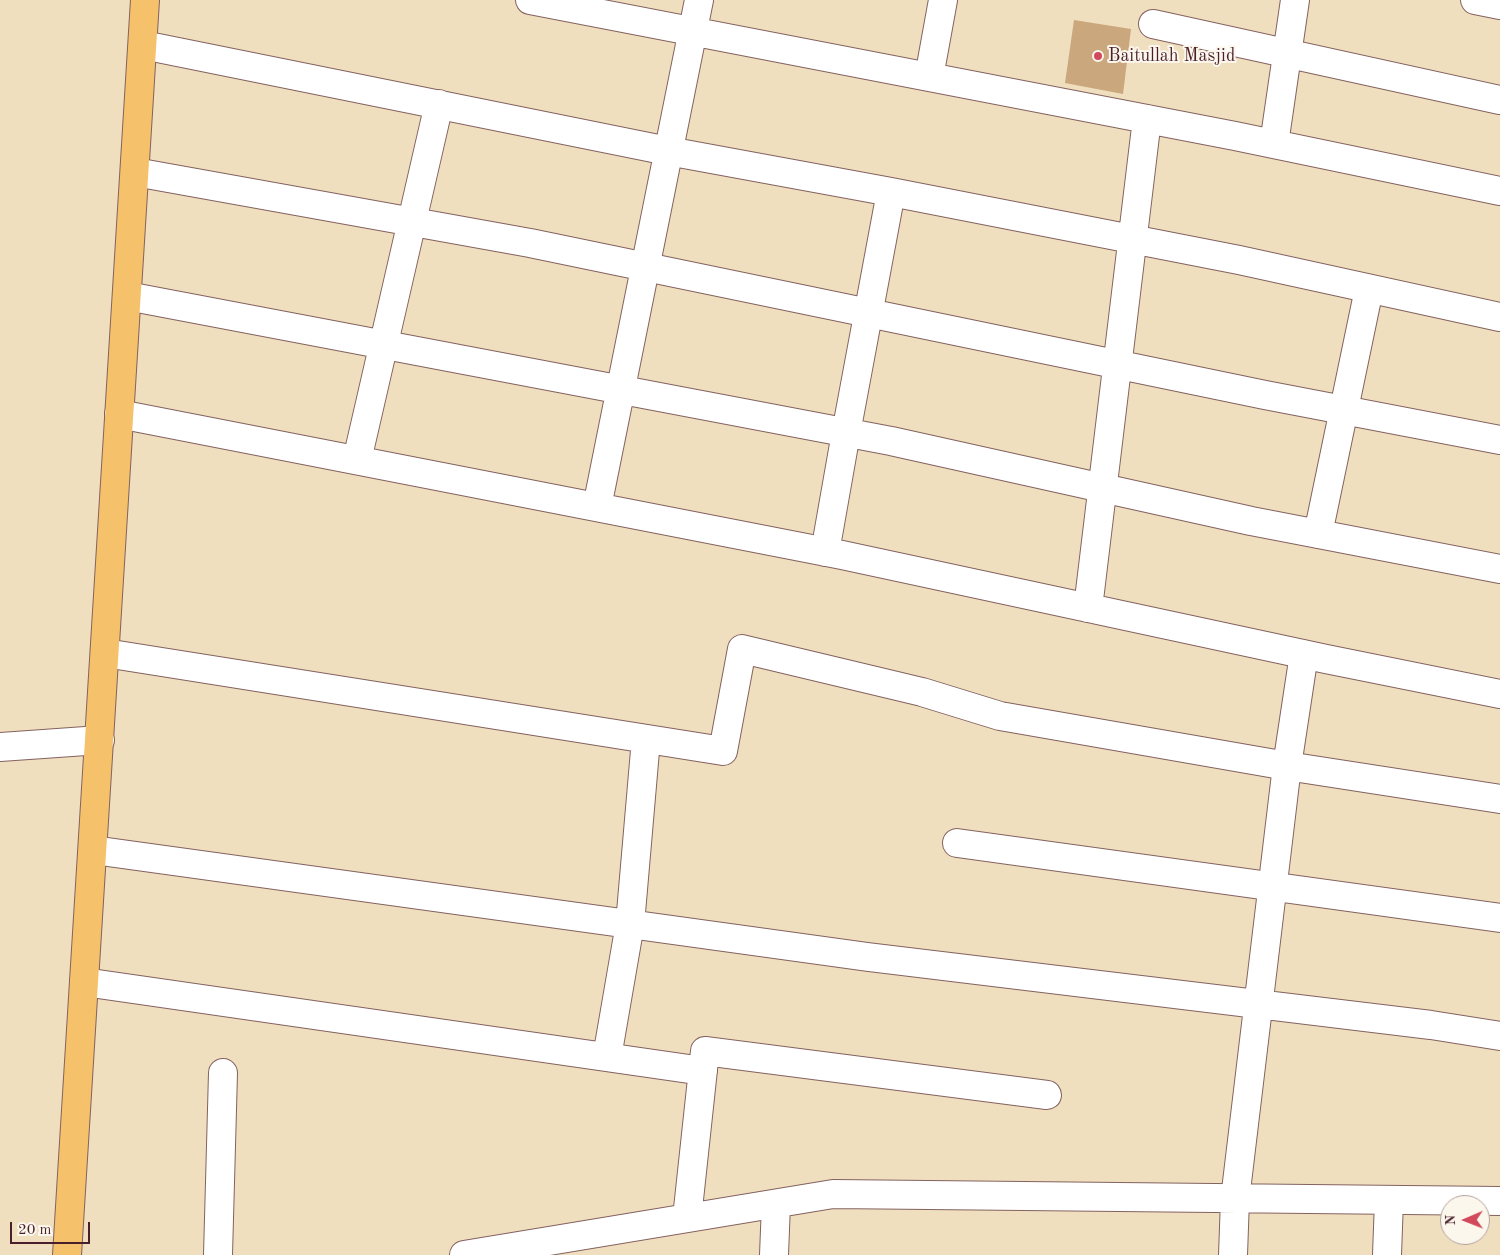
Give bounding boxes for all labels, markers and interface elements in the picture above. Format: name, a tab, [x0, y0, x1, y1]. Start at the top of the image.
place label: Baitullah Masjid	[1108, 45, 1235, 67]
marker: Baitullah Masjid	[1092, 50, 1104, 62]
north arrow	[1440, 1195, 1490, 1245]
scale bar	[12, 1212, 92, 1244]
text: N	[1444, 1215, 1458, 1226]
text: 20 m	[18, 1223, 52, 1238]

